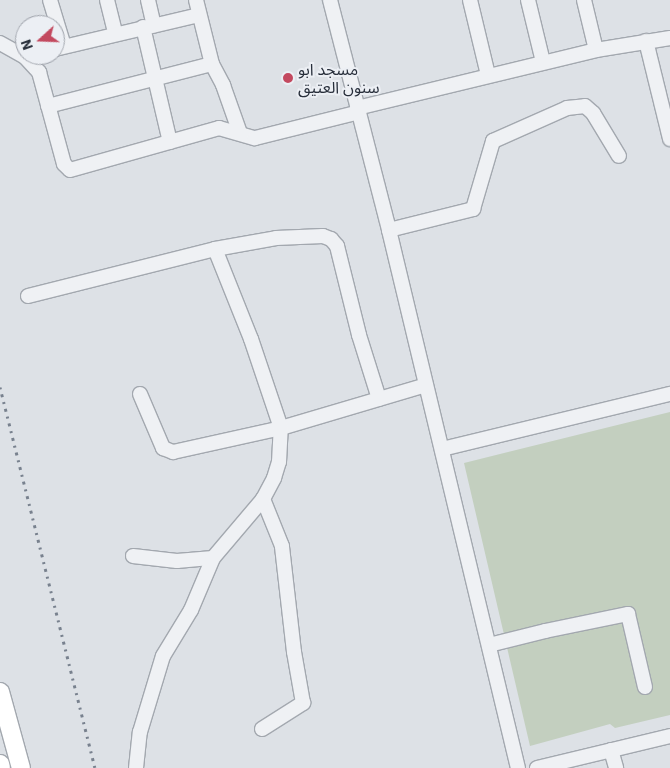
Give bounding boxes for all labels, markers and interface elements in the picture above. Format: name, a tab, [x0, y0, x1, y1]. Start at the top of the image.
north arrow	[15, 15, 65, 65]
text: N	[17, 37, 37, 53]
place label: مسجد ابو سنون العتيق	[298, 59, 379, 97]
marker: مسجد ابو سنون العتيق	[282, 72, 294, 84]

